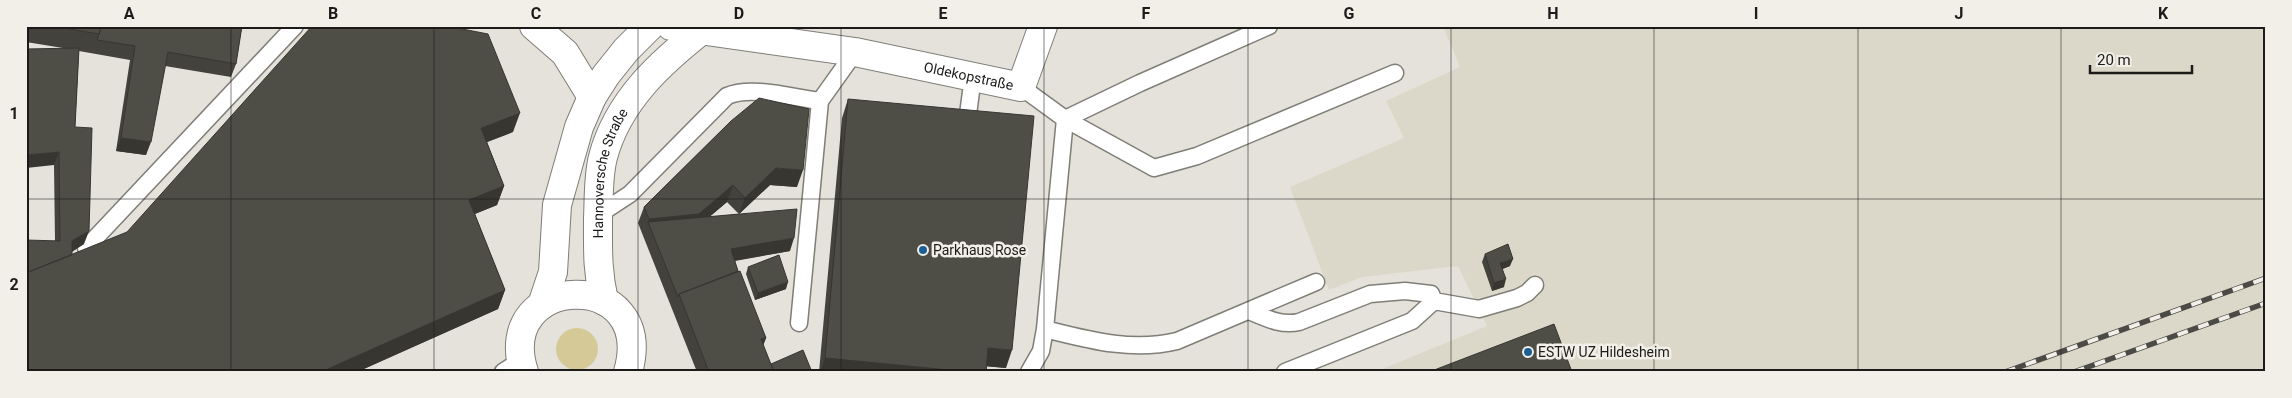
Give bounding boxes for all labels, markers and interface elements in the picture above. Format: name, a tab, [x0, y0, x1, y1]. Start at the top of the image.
text: A	[124, 4, 135, 23]
text: B	[328, 4, 338, 23]
text: C	[531, 4, 541, 23]
text: D	[734, 4, 744, 23]
text: E	[939, 4, 948, 23]
text: F	[1142, 4, 1151, 23]
text: G	[1344, 4, 1355, 23]
text: H	[1547, 4, 1559, 23]
text: I	[1754, 4, 1758, 23]
text: J	[1955, 4, 1963, 23]
text: K	[2158, 4, 2169, 23]
scale bar	[2090, 42, 2192, 74]
text: 20 m	[2097, 51, 2131, 69]
street label: Oldekopstraße	[922, 59, 1015, 93]
text: 1	[9, 104, 19, 123]
street label: Hannoversche Straße	[590, 105, 631, 238]
place label: Parkhaus Rose	[933, 242, 1026, 258]
marker: Parkhaus Rose	[917, 244, 929, 256]
text: 2	[9, 275, 19, 294]
place label: ESTW UZ Hildesheim	[1538, 344, 1670, 360]
marker: ESTW UZ Hildesheim	[1522, 346, 1534, 358]

